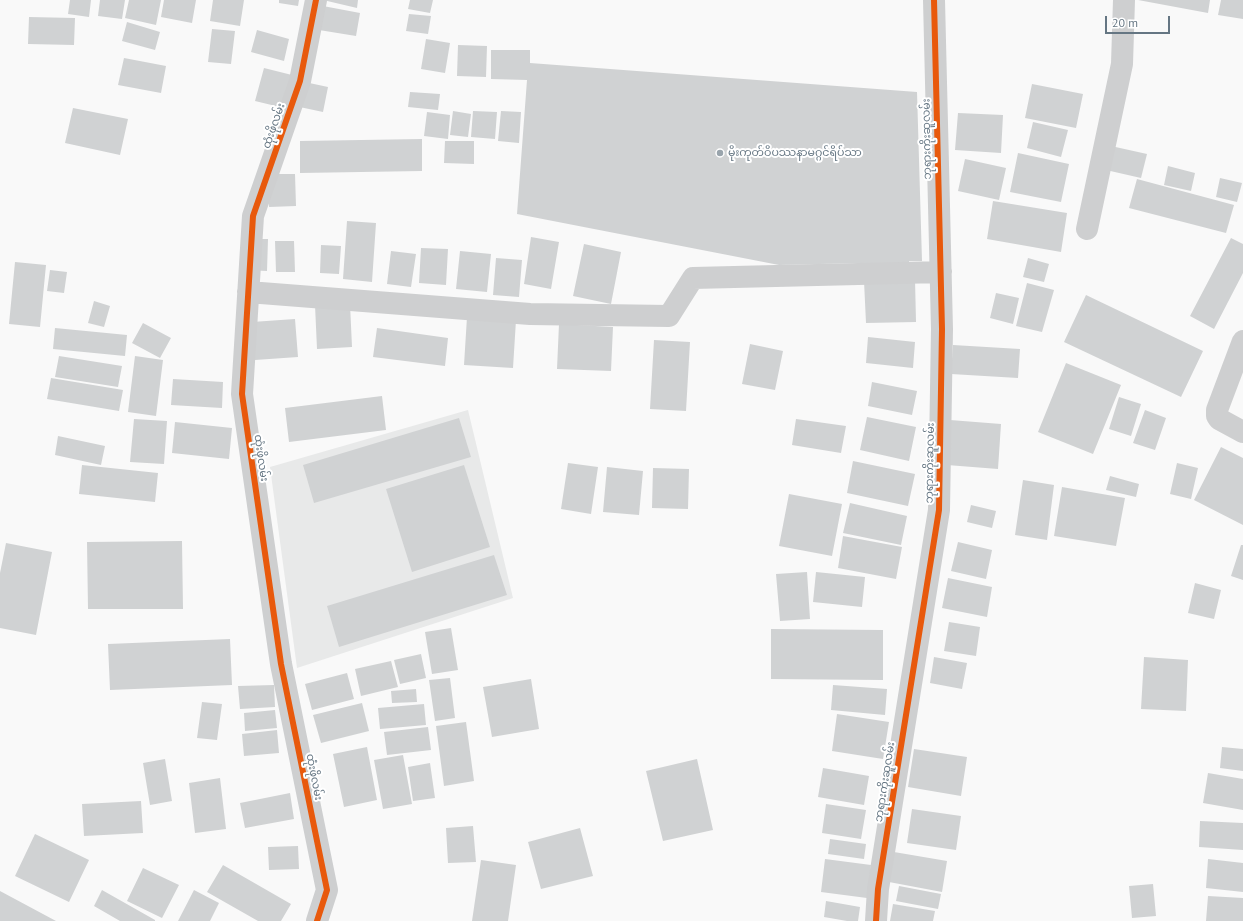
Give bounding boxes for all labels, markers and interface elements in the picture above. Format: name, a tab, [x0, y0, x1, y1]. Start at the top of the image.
scale bar	[1107, 8, 1172, 34]
text: 20 m	[1112, 15, 1138, 30]
street label: ဘုရားကိုးဆူလမ်း	[920, 98, 934, 180]
street label: ထုံးဖိုလမ်း	[260, 102, 288, 150]
place label: မိုးကုတ်ဝိပဿနာမဂ္ဂင်ရိပ်သာ	[728, 146, 862, 160]
marker: မိုးကုတ်ဝိပဿနာမဂ္ဂင်ရိပ်သာ	[715, 148, 725, 158]
street label: ဘုရားကိုးဆူလမ်း	[923, 422, 937, 504]
street label: ထုံးဖိုလမ်း	[251, 434, 271, 482]
street label: ဘုရားကိုးဆူလမ်း	[872, 741, 898, 823]
street label: ထုံးဖိုလမ်း	[303, 753, 325, 801]

